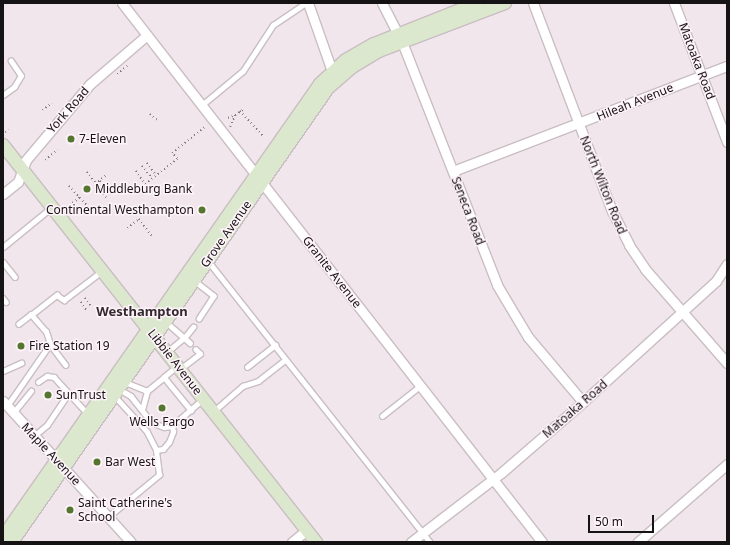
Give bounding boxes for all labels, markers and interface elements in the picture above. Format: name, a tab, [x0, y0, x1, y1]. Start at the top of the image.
street label: Matoaka Road	[676, 21, 718, 101]
street label: Hileah Avenue	[595, 80, 675, 124]
street label: York Road	[44, 84, 92, 136]
place label: 7-Eleven	[79, 132, 126, 146]
marker: 7-Eleven	[66, 134, 76, 144]
street label: North Wilton Road	[577, 134, 629, 236]
street label: Seneca Road	[448, 175, 488, 247]
place label: Middleburg Bank	[95, 182, 192, 196]
marker: Middleburg Bank	[82, 184, 92, 194]
street label: Grove Avenue	[198, 198, 254, 270]
place label: Continental Westhampton	[46, 203, 194, 217]
marker: Continental Westhampton	[197, 205, 207, 215]
street label: Granite Avenue	[300, 233, 364, 311]
district label: Westhampton	[96, 303, 188, 319]
street label: Libbie Avenue	[145, 326, 205, 398]
place label: Fire Station 19	[29, 339, 110, 353]
marker: Fire Station 19	[16, 341, 26, 351]
street label: Matoaka Road	[540, 377, 610, 441]
place label: SunTrust	[56, 388, 106, 402]
marker: SunTrust	[43, 390, 53, 400]
marker: Wells Fargo	[157, 403, 167, 413]
place label: Wells Fargo	[129, 415, 195, 429]
street label: Maple Avenue	[18, 420, 84, 488]
place label: Bar West	[105, 455, 155, 469]
marker: Bar West	[92, 457, 102, 467]
place label: Saint Catherine's School	[78, 496, 172, 524]
marker: Saint Catherine's School	[65, 505, 75, 515]
scale bar	[590, 507, 656, 533]
text: 50 m	[595, 513, 623, 530]

